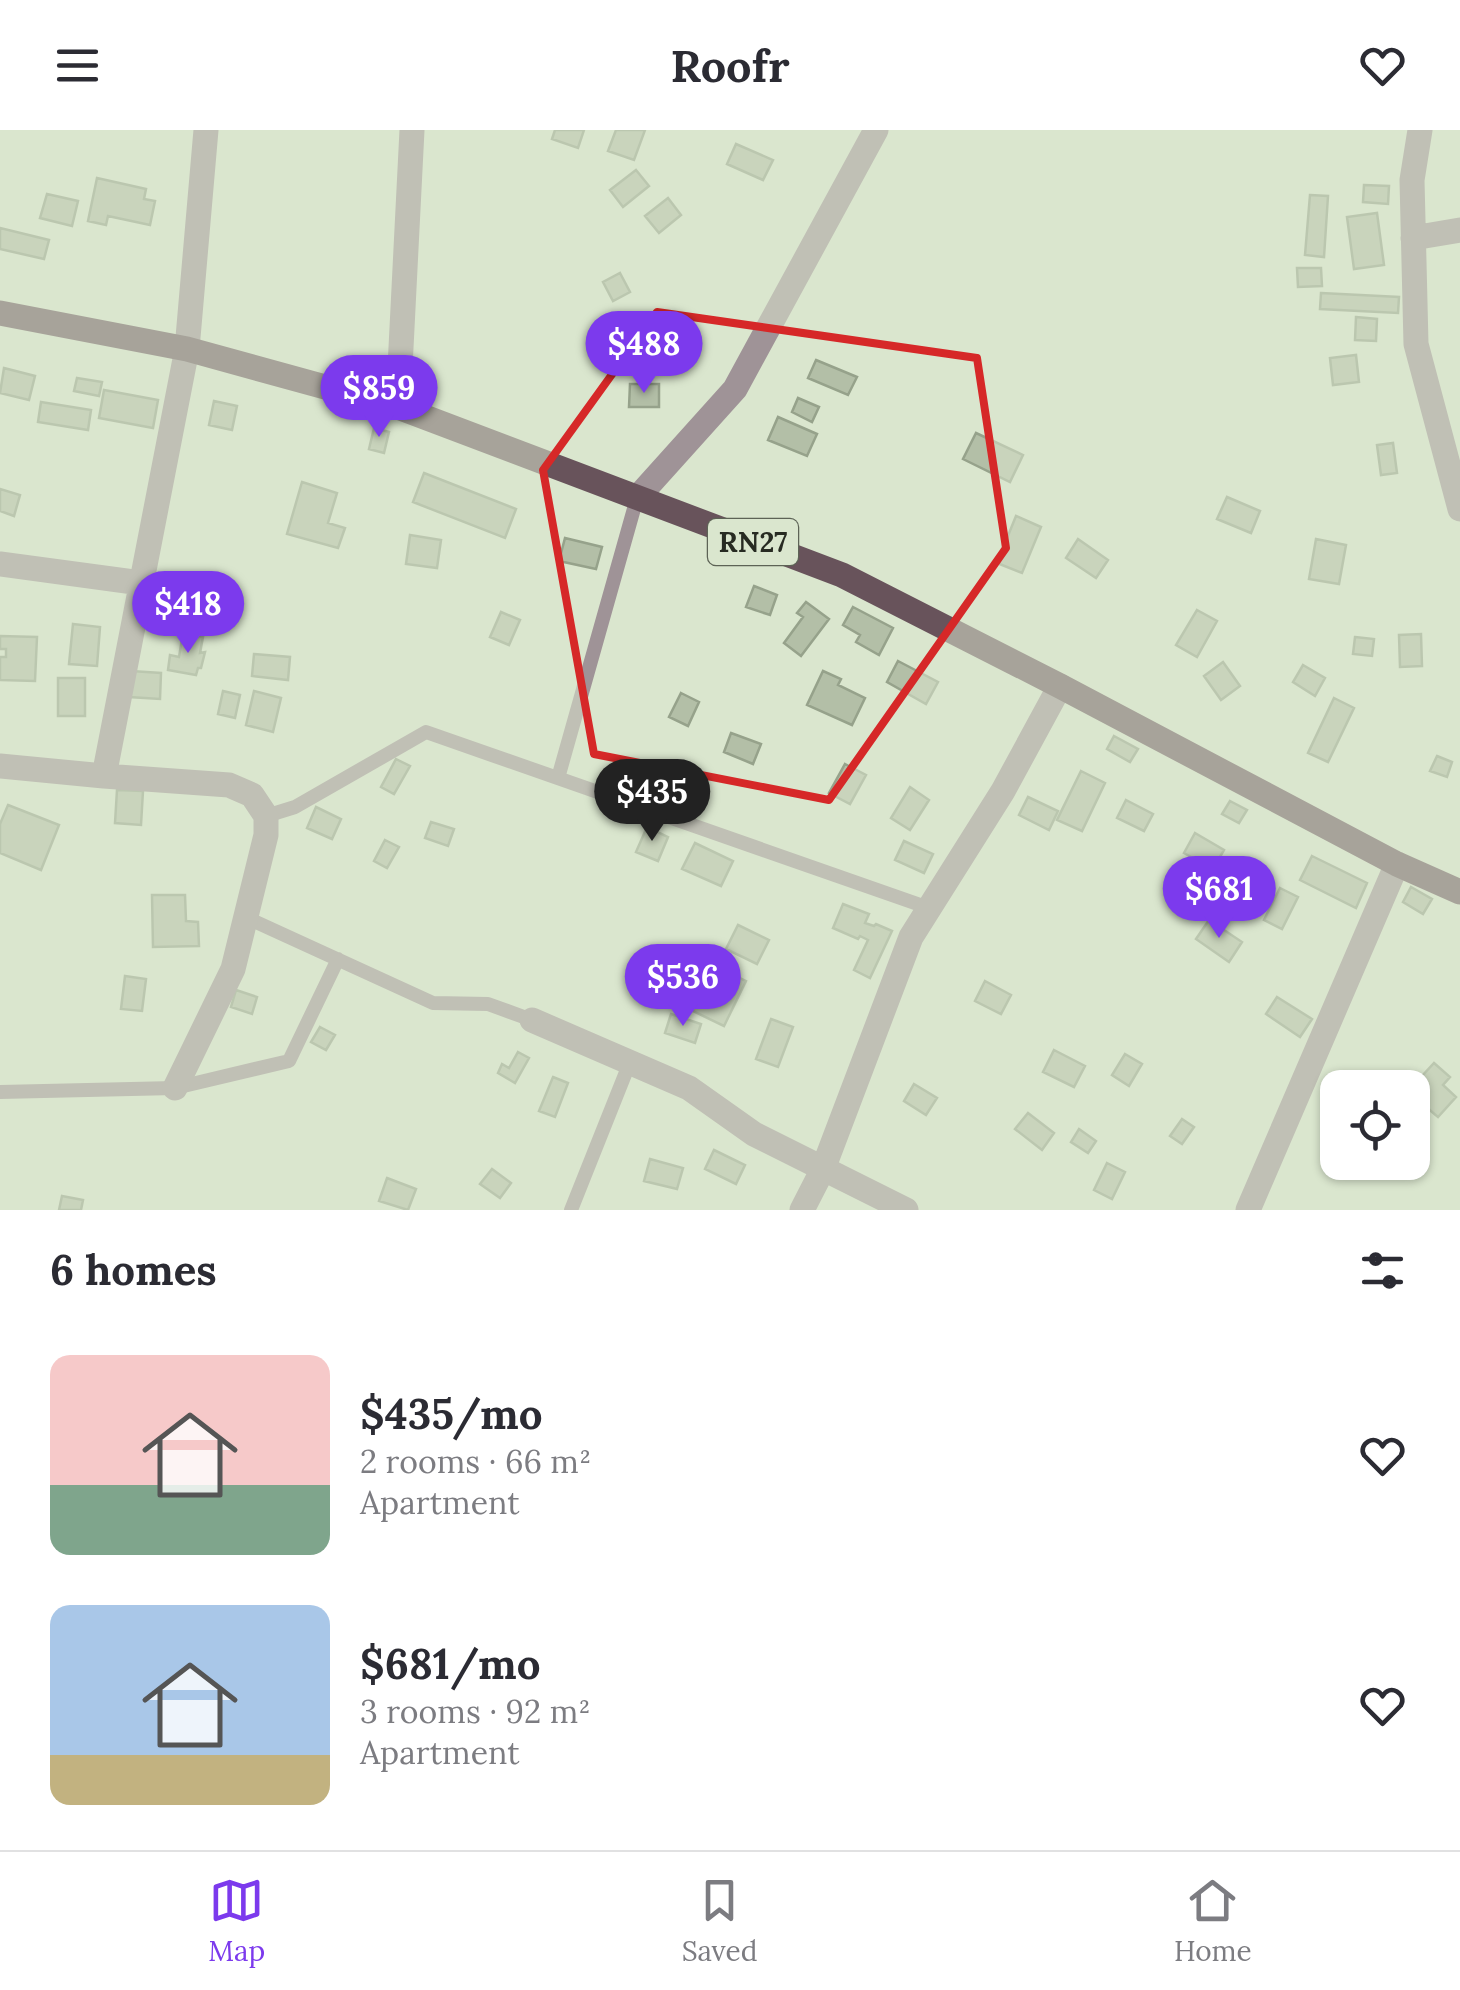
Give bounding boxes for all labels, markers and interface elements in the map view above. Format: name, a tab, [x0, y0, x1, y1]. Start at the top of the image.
text: Roofr	[670, 37, 790, 94]
icon: menu	[50, 38, 105, 93]
icon: heart	[1355, 38, 1410, 93]
pin: $488	[585, 311, 703, 396]
text: $488	[608, 323, 680, 364]
pin: $859	[320, 355, 438, 440]
text: $859	[343, 367, 415, 408]
road number: RN27	[708, 519, 798, 565]
pin: $418	[129, 571, 247, 656]
text: $418	[154, 583, 222, 624]
pin: $435	[593, 759, 711, 844]
text: $435	[616, 771, 688, 812]
pin: $681	[1160, 856, 1278, 941]
text: $681	[1185, 868, 1253, 909]
pin: $536	[624, 944, 742, 1029]
text: $536	[647, 956, 719, 997]
map controls	[1320, 1070, 1430, 1180]
button: locate	[1320, 1070, 1430, 1180]
text: 6 homes	[50, 1243, 217, 1297]
icon: filters	[1355, 1243, 1410, 1298]
text: $435/mo	[360, 1387, 542, 1441]
icon: home	[130, 1395, 250, 1515]
icon: heart	[1355, 1428, 1410, 1483]
text: 2 rooms · 66 m²	[360, 1441, 591, 1482]
text: Apartment	[360, 1482, 520, 1523]
text: $681/mo	[360, 1637, 540, 1691]
icon: home	[130, 1645, 250, 1765]
icon: heart	[1355, 1678, 1410, 1733]
text: 3 rooms · 92 m²	[360, 1691, 591, 1732]
text: Apartment	[360, 1732, 520, 1773]
tab: Map	[208, 1873, 265, 1969]
tab: Saved	[682, 1873, 757, 1969]
tab: Home	[1174, 1873, 1252, 1969]

